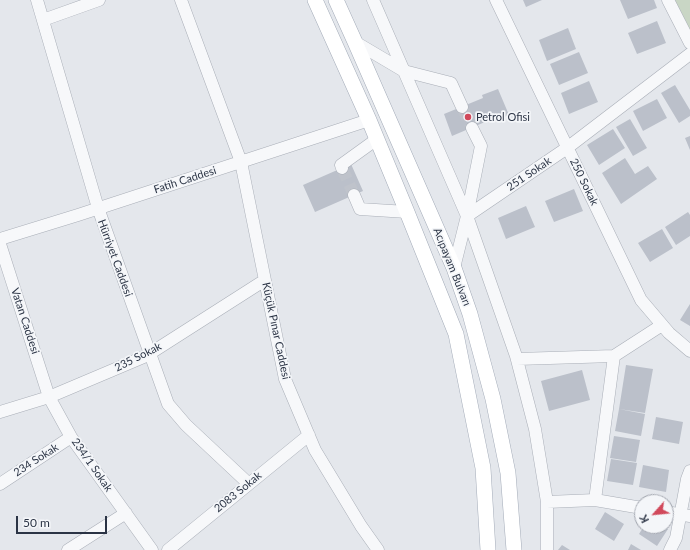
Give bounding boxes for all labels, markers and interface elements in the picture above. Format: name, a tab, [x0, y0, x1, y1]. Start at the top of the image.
place label: Petrol Ofisi	[476, 110, 530, 124]
marker: Petrol Ofisi	[463, 112, 473, 122]
street label: 251 Sokak	[504, 154, 554, 194]
street label: 250 Sokak	[567, 156, 601, 208]
street label: Fatih Caddesi	[152, 164, 218, 196]
street label: Hürriyet Caddesi	[95, 217, 135, 299]
street label: Acıpayam Bulvarı	[430, 226, 474, 308]
street label: Küçük Pınar Caddesi	[259, 281, 293, 381]
street label: Vatan Caddesi	[8, 286, 42, 356]
street label: 235 Sokak	[112, 340, 164, 374]
street label: 234/1 Sokak	[69, 436, 115, 494]
street label: 234 Sokak	[11, 441, 61, 479]
street label: 2083 Sokak	[212, 469, 264, 515]
north arrow	[634, 494, 674, 534]
scale bar	[18, 508, 109, 534]
text: K	[636, 513, 651, 526]
text: 50 m	[23, 515, 50, 530]

